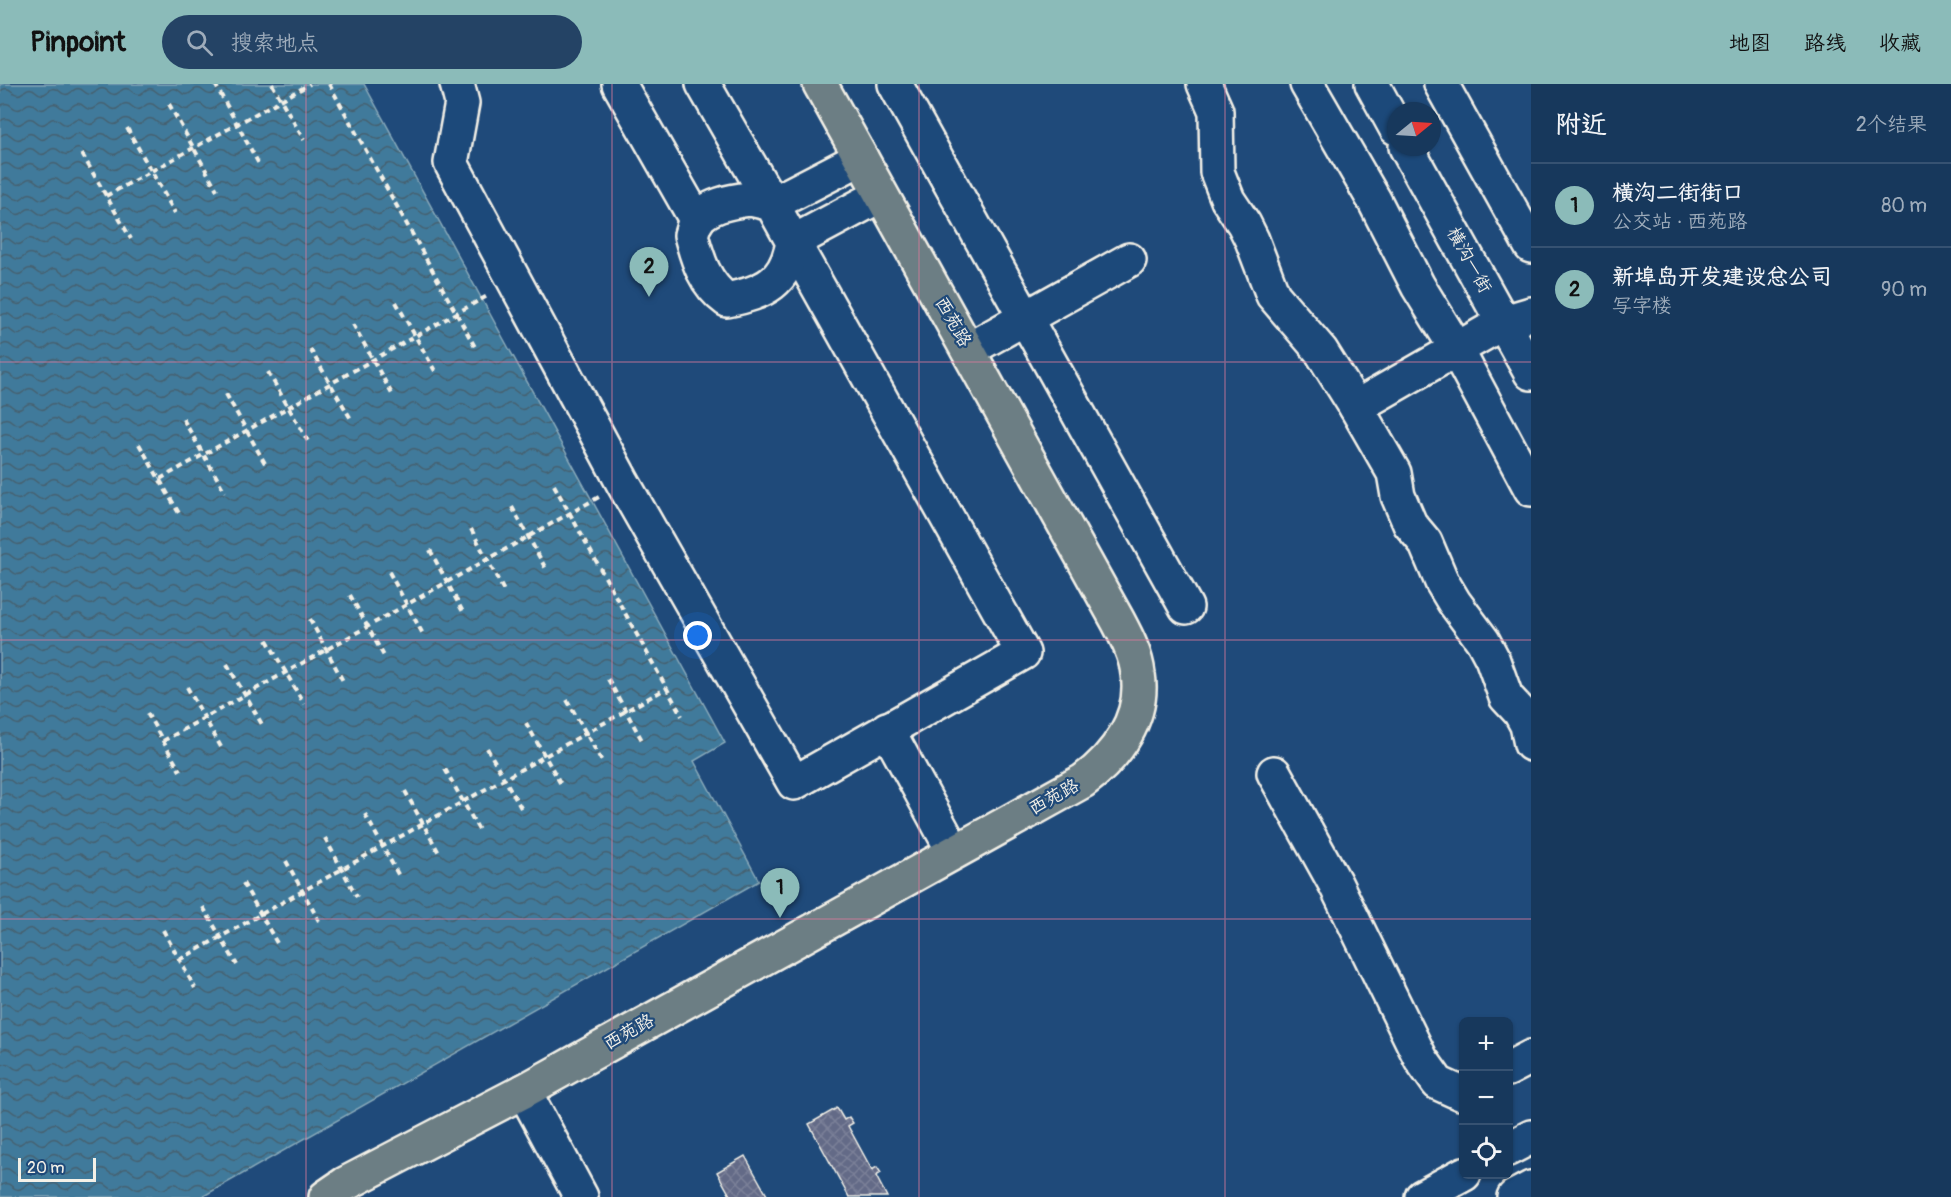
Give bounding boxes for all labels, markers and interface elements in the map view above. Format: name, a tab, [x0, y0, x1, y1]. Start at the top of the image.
search box	[162, 15, 582, 69]
text: Pinpoint	[30, 25, 126, 60]
icon: search	[183, 26, 216, 59]
text: 搜索地点	[231, 29, 319, 57]
text: 地图	[1729, 30, 1771, 57]
text: 路线	[1804, 30, 1846, 57]
text: 收藏	[1879, 30, 1921, 57]
north arrow	[1387, 102, 1441, 156]
text: 附近	[1555, 109, 1607, 141]
text: 2个结果	[1856, 112, 1927, 137]
text: 横沟二街街口	[1612, 179, 1744, 207]
text: 1	[1571, 193, 1578, 218]
text: 80 m	[1881, 193, 1927, 218]
text: 公交站 · 西苑路	[1612, 209, 1747, 234]
street label: 横沟一街	[1441, 223, 1497, 297]
pin: 2	[630, 248, 668, 297]
text: 新埠岛开发建设总公司	[1612, 263, 1832, 291]
text: 2	[1569, 277, 1580, 302]
text: 90 m	[1881, 277, 1927, 302]
street label: 西苑路	[930, 293, 976, 351]
text: 写字楼	[1612, 293, 1672, 318]
your location	[683, 621, 712, 650]
street label: 西苑路	[1025, 774, 1083, 820]
pin: 1	[760, 868, 800, 918]
street label: 西苑路	[600, 1009, 658, 1055]
map controls	[1459, 1017, 1513, 1179]
button: +	[1459, 1017, 1513, 1071]
button: −	[1459, 1071, 1513, 1125]
button: locate	[1459, 1125, 1513, 1179]
scale bar	[18, 1155, 96, 1182]
text: 20 m	[27, 1158, 65, 1178]

